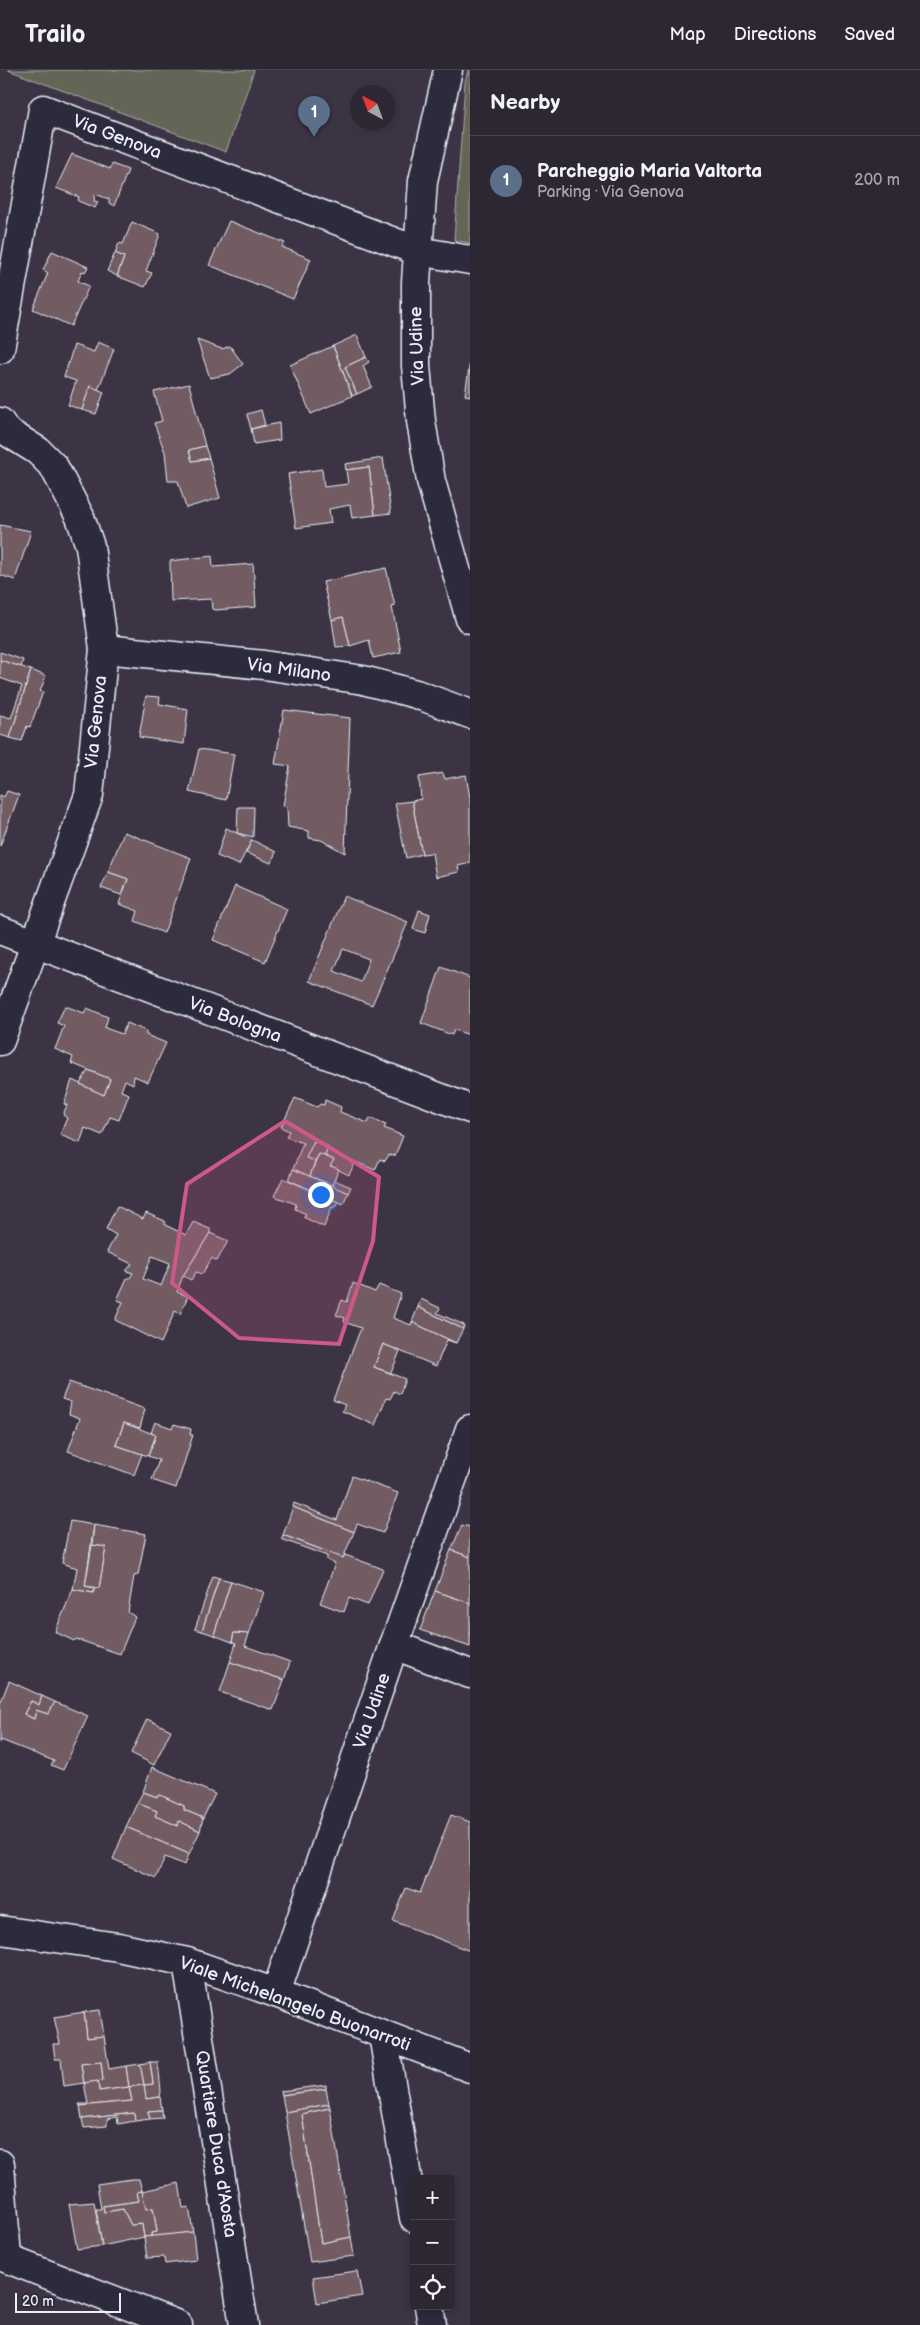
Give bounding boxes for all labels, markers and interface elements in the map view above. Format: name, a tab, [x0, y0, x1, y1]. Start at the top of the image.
text: Trailo	[25, 20, 85, 49]
text: Map	[670, 24, 706, 45]
text: Directions	[734, 24, 816, 45]
text: Saved	[844, 24, 895, 45]
north arrow	[350, 85, 395, 130]
text: Nearby	[490, 90, 560, 115]
pin: 1	[298, 96, 330, 137]
street label: Via Genova	[70, 110, 164, 164]
text: Parcheggio Maria Valtorta	[537, 160, 762, 183]
text: 1	[503, 171, 509, 190]
text: 200 m	[854, 171, 900, 190]
text: Parking · Via Genova	[537, 183, 684, 202]
street label: Via Udine	[405, 306, 429, 386]
street label: Via Milano	[246, 654, 332, 686]
street label: Via Genova	[81, 674, 111, 770]
street label: Via Bologna	[186, 993, 284, 1047]
your location	[308, 1182, 334, 1208]
street label: Via Udine	[349, 1670, 395, 1752]
street label: Viale Michelangelo Buonarroti	[177, 1952, 413, 2056]
street label: Quartiere Duca d'Aosta	[191, 2049, 241, 2239]
map controls	[410, 2175, 455, 2310]
button: +	[410, 2175, 455, 2220]
button: −	[410, 2220, 455, 2265]
button: locate	[410, 2265, 455, 2310]
scale bar	[15, 2290, 121, 2313]
text: 20 m	[22, 2293, 54, 2310]

